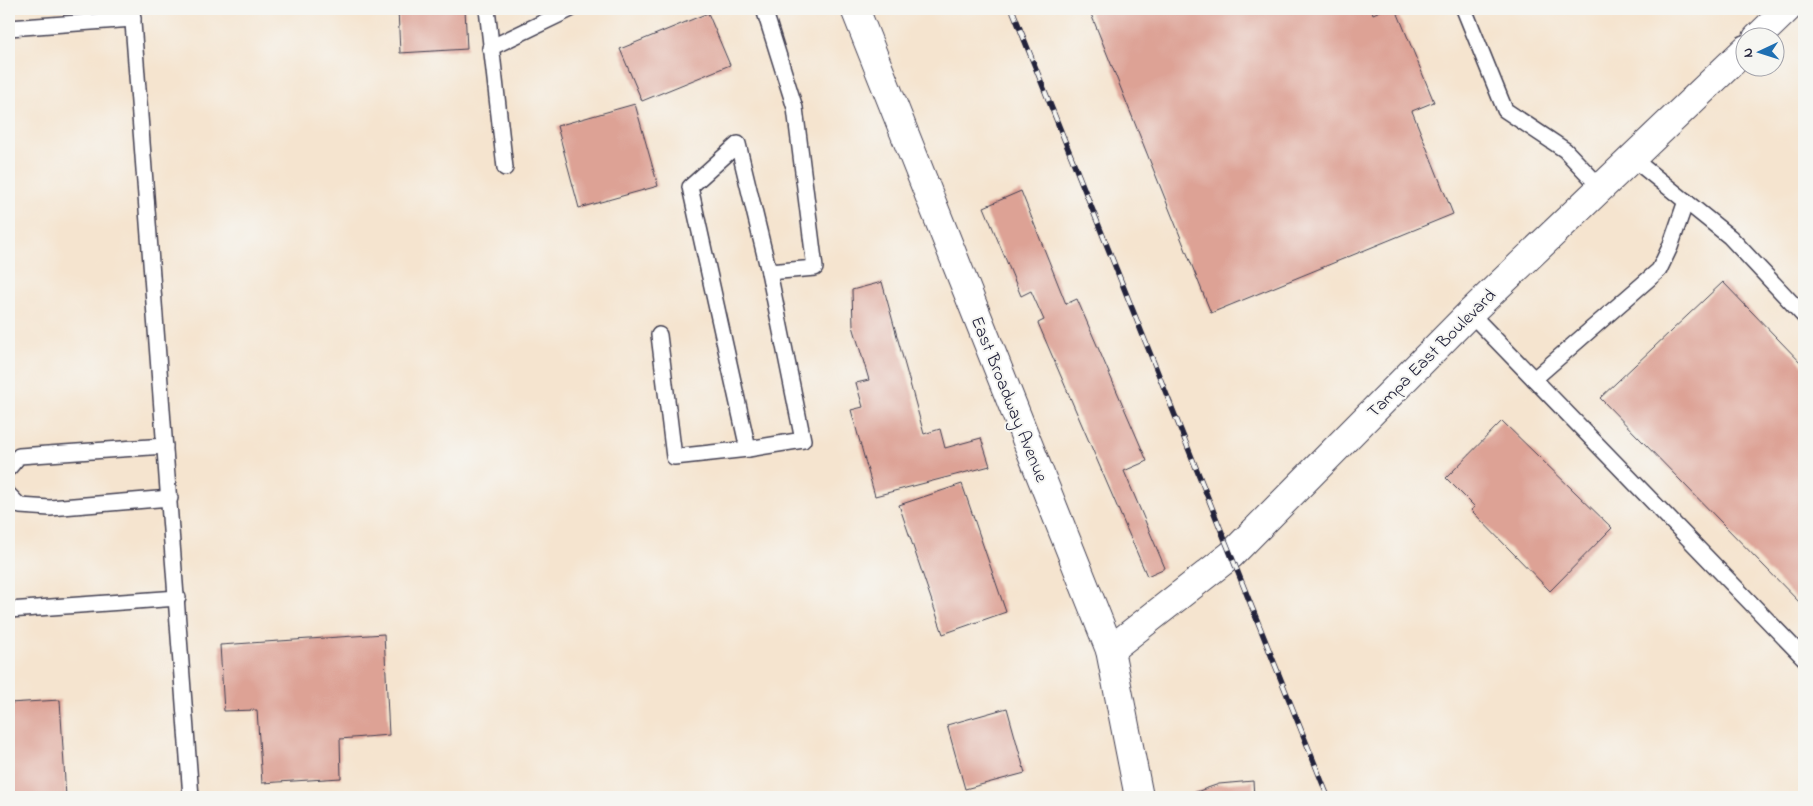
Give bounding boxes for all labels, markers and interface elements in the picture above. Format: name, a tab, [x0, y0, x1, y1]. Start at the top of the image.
north arrow	[1736, 28, 1786, 78]
text: N	[1738, 47, 1759, 58]
street label: Tampa East Boulevard	[1362, 284, 1503, 425]
street label: East Broadway Avenue	[963, 313, 1054, 488]

